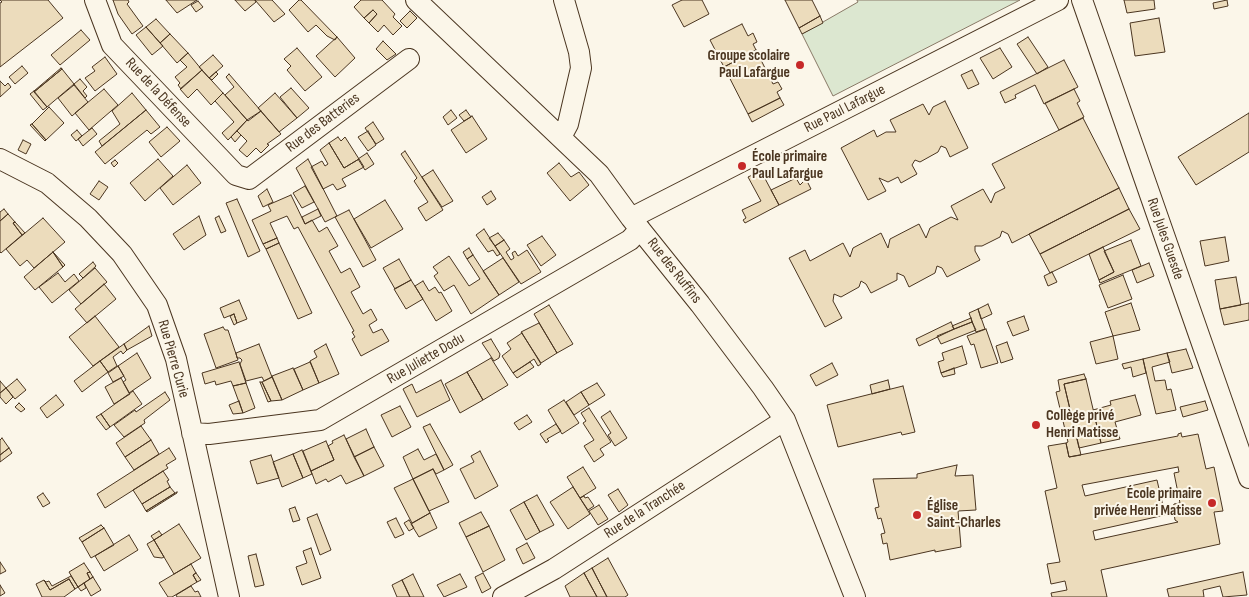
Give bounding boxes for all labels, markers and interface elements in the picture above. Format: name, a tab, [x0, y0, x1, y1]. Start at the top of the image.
place label: Groupe scolaire Paul Lafargue	[708, 47, 790, 82]
street label: Rue de la Défense	[121, 54, 195, 132]
marker: Groupe scolaire Paul Lafargue	[794, 59, 806, 71]
street label: Rue Paul Lafargue	[802, 81, 888, 137]
street label: Rue des Batteries	[283, 89, 363, 157]
place label: École primaire Paul Lafargue	[752, 148, 827, 183]
marker: École primaire Paul Lafargue	[736, 160, 748, 172]
street label: Rue Jules Guesde	[1143, 196, 1187, 282]
street label: Rue des Ruffins	[643, 235, 705, 307]
street label: Rue Pierre Curie	[153, 318, 193, 400]
street label: Rue Juliette Dodu	[384, 330, 468, 388]
place label: Collège privé Henri Matisse	[1046, 407, 1119, 442]
marker: Collège privé Henri Matisse	[1030, 419, 1042, 431]
street label: Rue de la Tranchée	[601, 477, 689, 543]
place label: École primaire privée Henri Matisse	[1094, 485, 1202, 520]
place label: Église Saint-Charles	[927, 497, 1001, 532]
marker: École primaire privée Henri Matisse	[1206, 497, 1218, 509]
marker: Église Saint-Charles	[911, 509, 923, 521]

